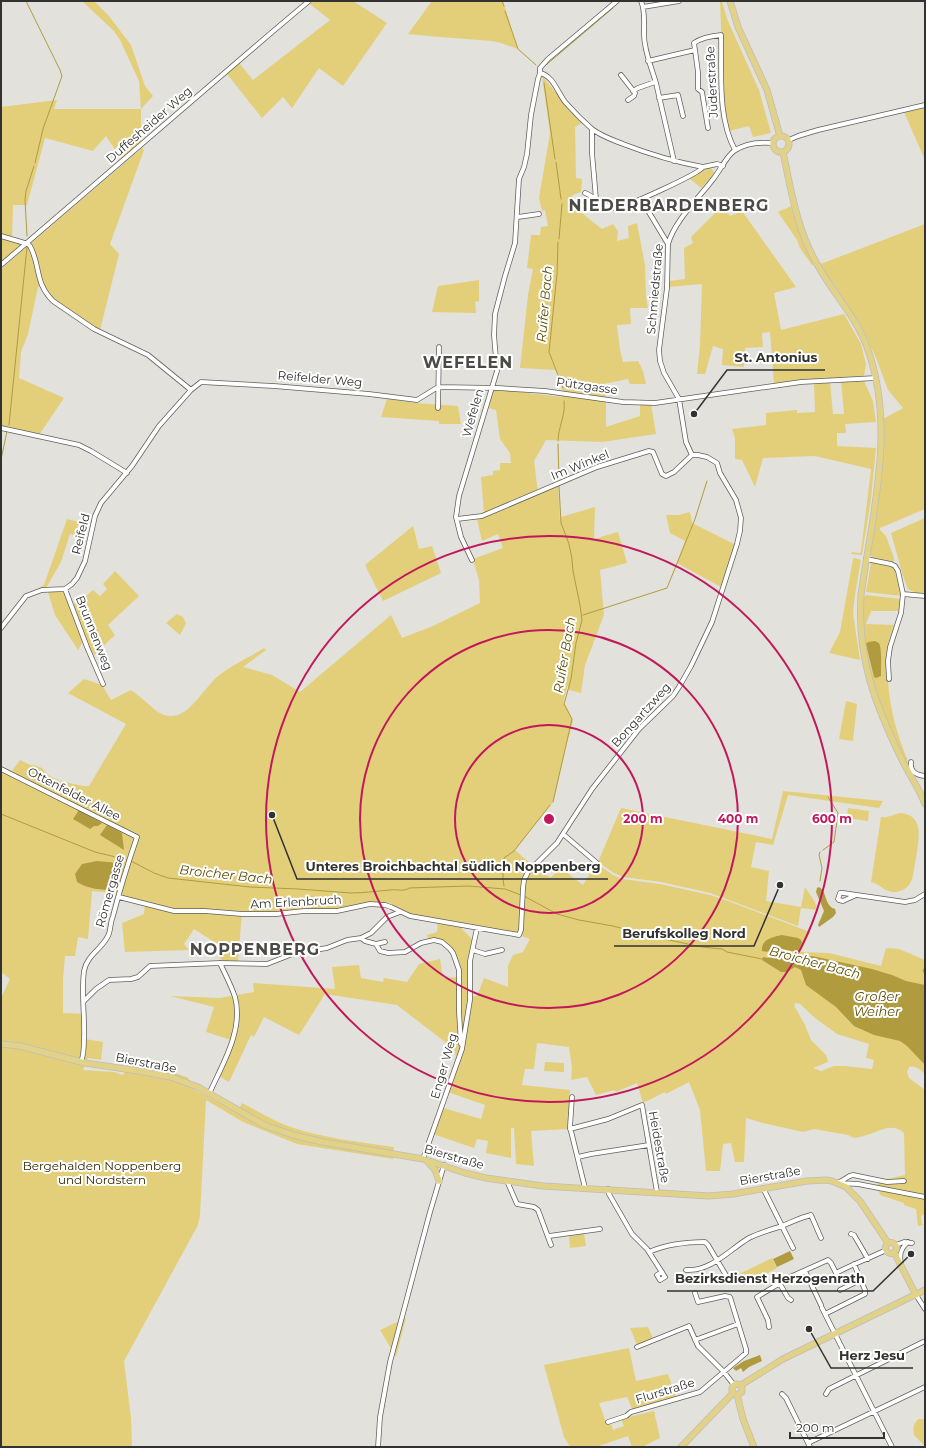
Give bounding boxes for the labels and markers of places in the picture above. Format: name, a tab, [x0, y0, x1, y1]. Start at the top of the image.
callout: St. Antonius	[727, 345, 825, 370]
centre of rings	[542, 812, 556, 826]
callout: Unteres Broichbachtal südlich Noppenberg	[297, 854, 608, 879]
callout: Berufskolleg Nord	[614, 921, 754, 946]
callout: Bezirksdienst Herzogenrath	[667, 1266, 873, 1291]
callout: Herz Jesu	[831, 1343, 913, 1368]

